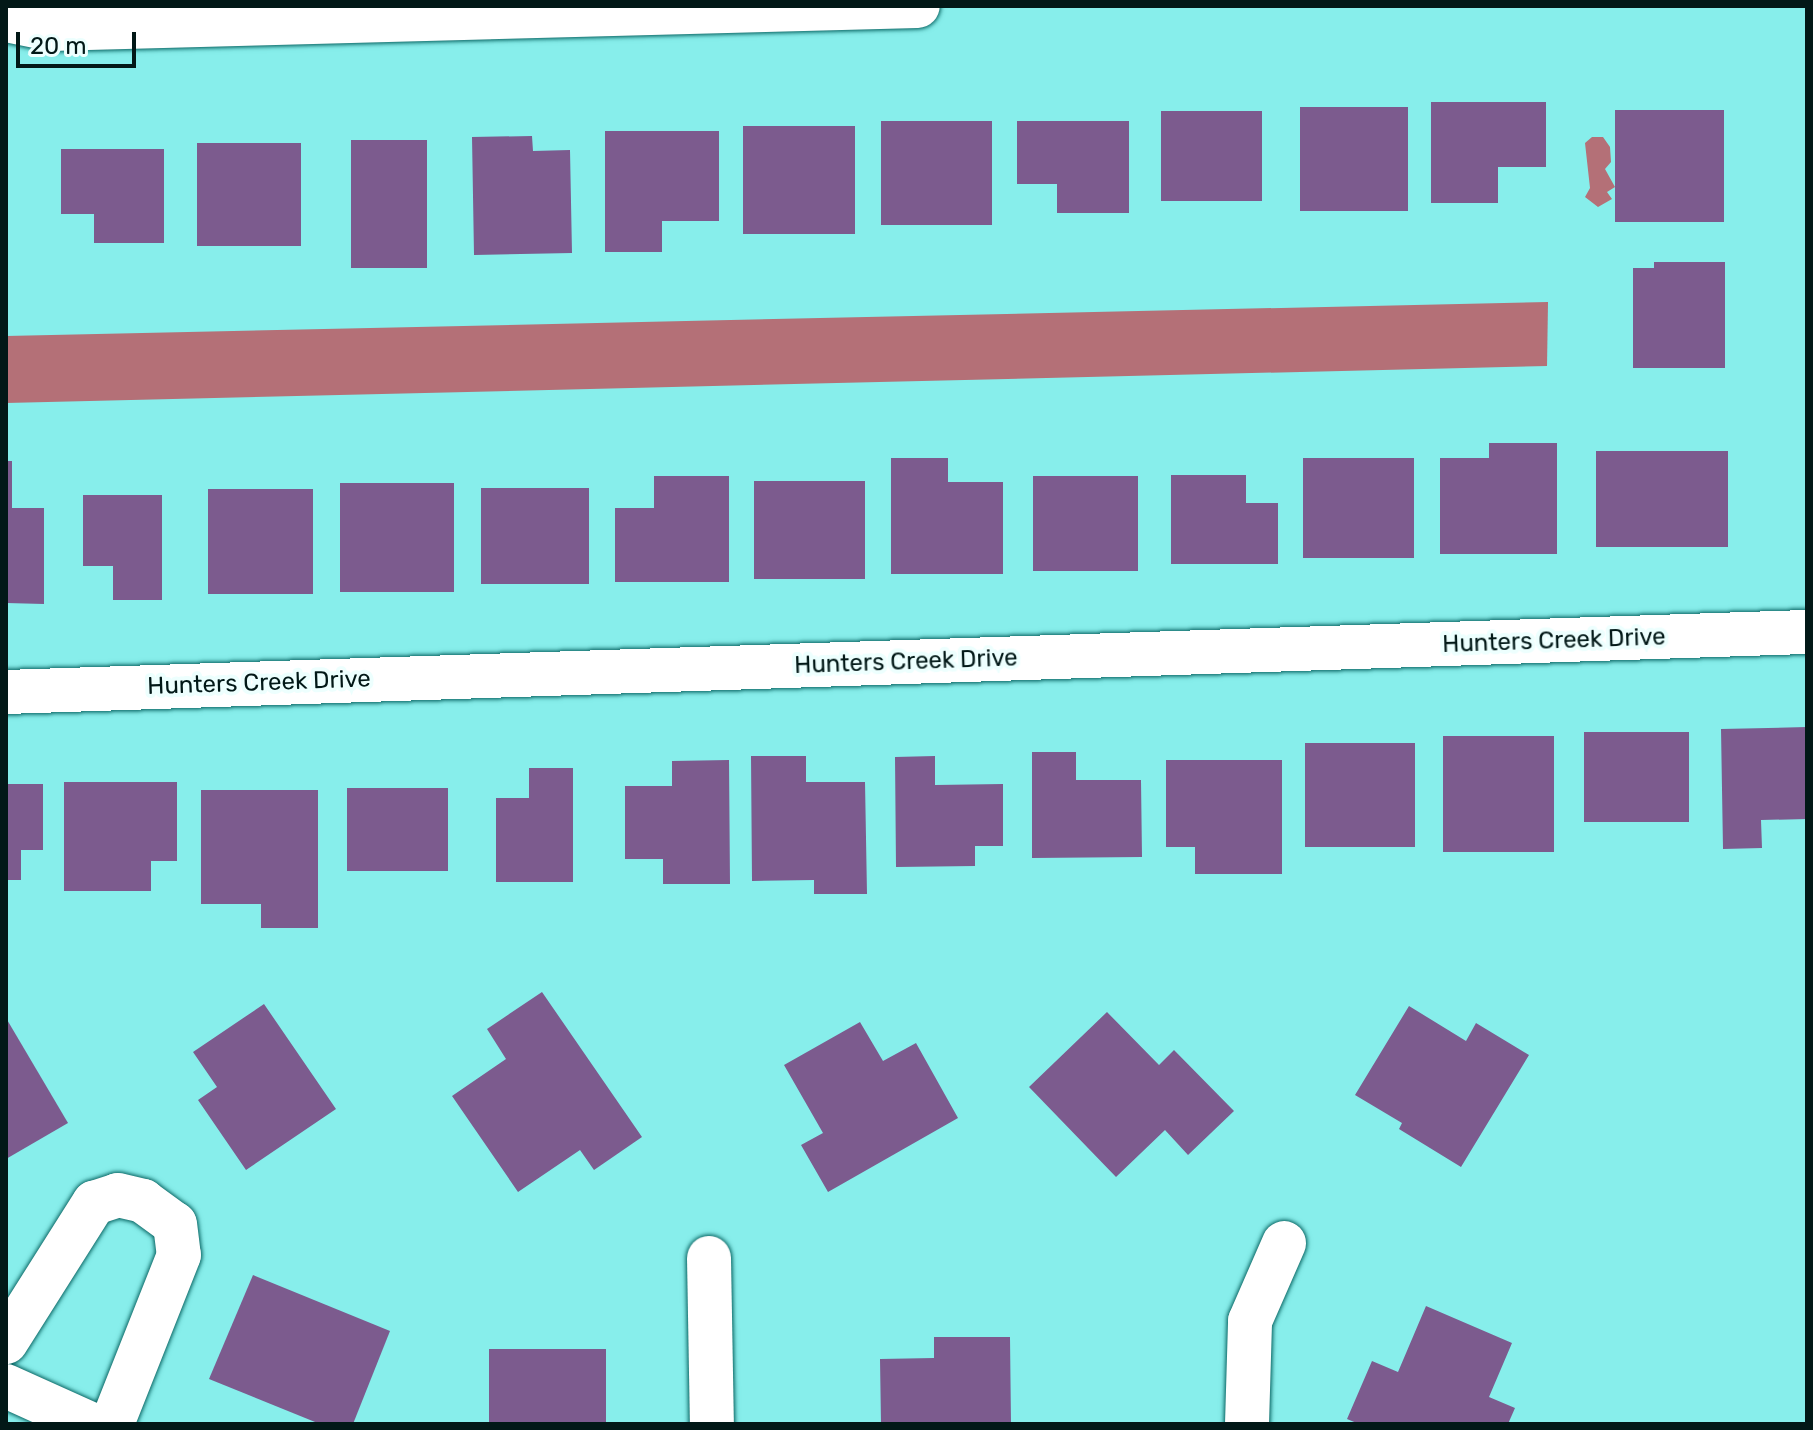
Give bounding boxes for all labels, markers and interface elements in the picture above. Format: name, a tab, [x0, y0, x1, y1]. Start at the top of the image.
scale bar	[20, 16, 140, 66]
text: 20 m	[30, 32, 87, 60]
street label: Hunters Creek Drive	[1442, 623, 1666, 659]
street label: Hunters Creek Drive	[794, 644, 1018, 680]
street label: Hunters Creek Drive	[147, 665, 371, 701]

